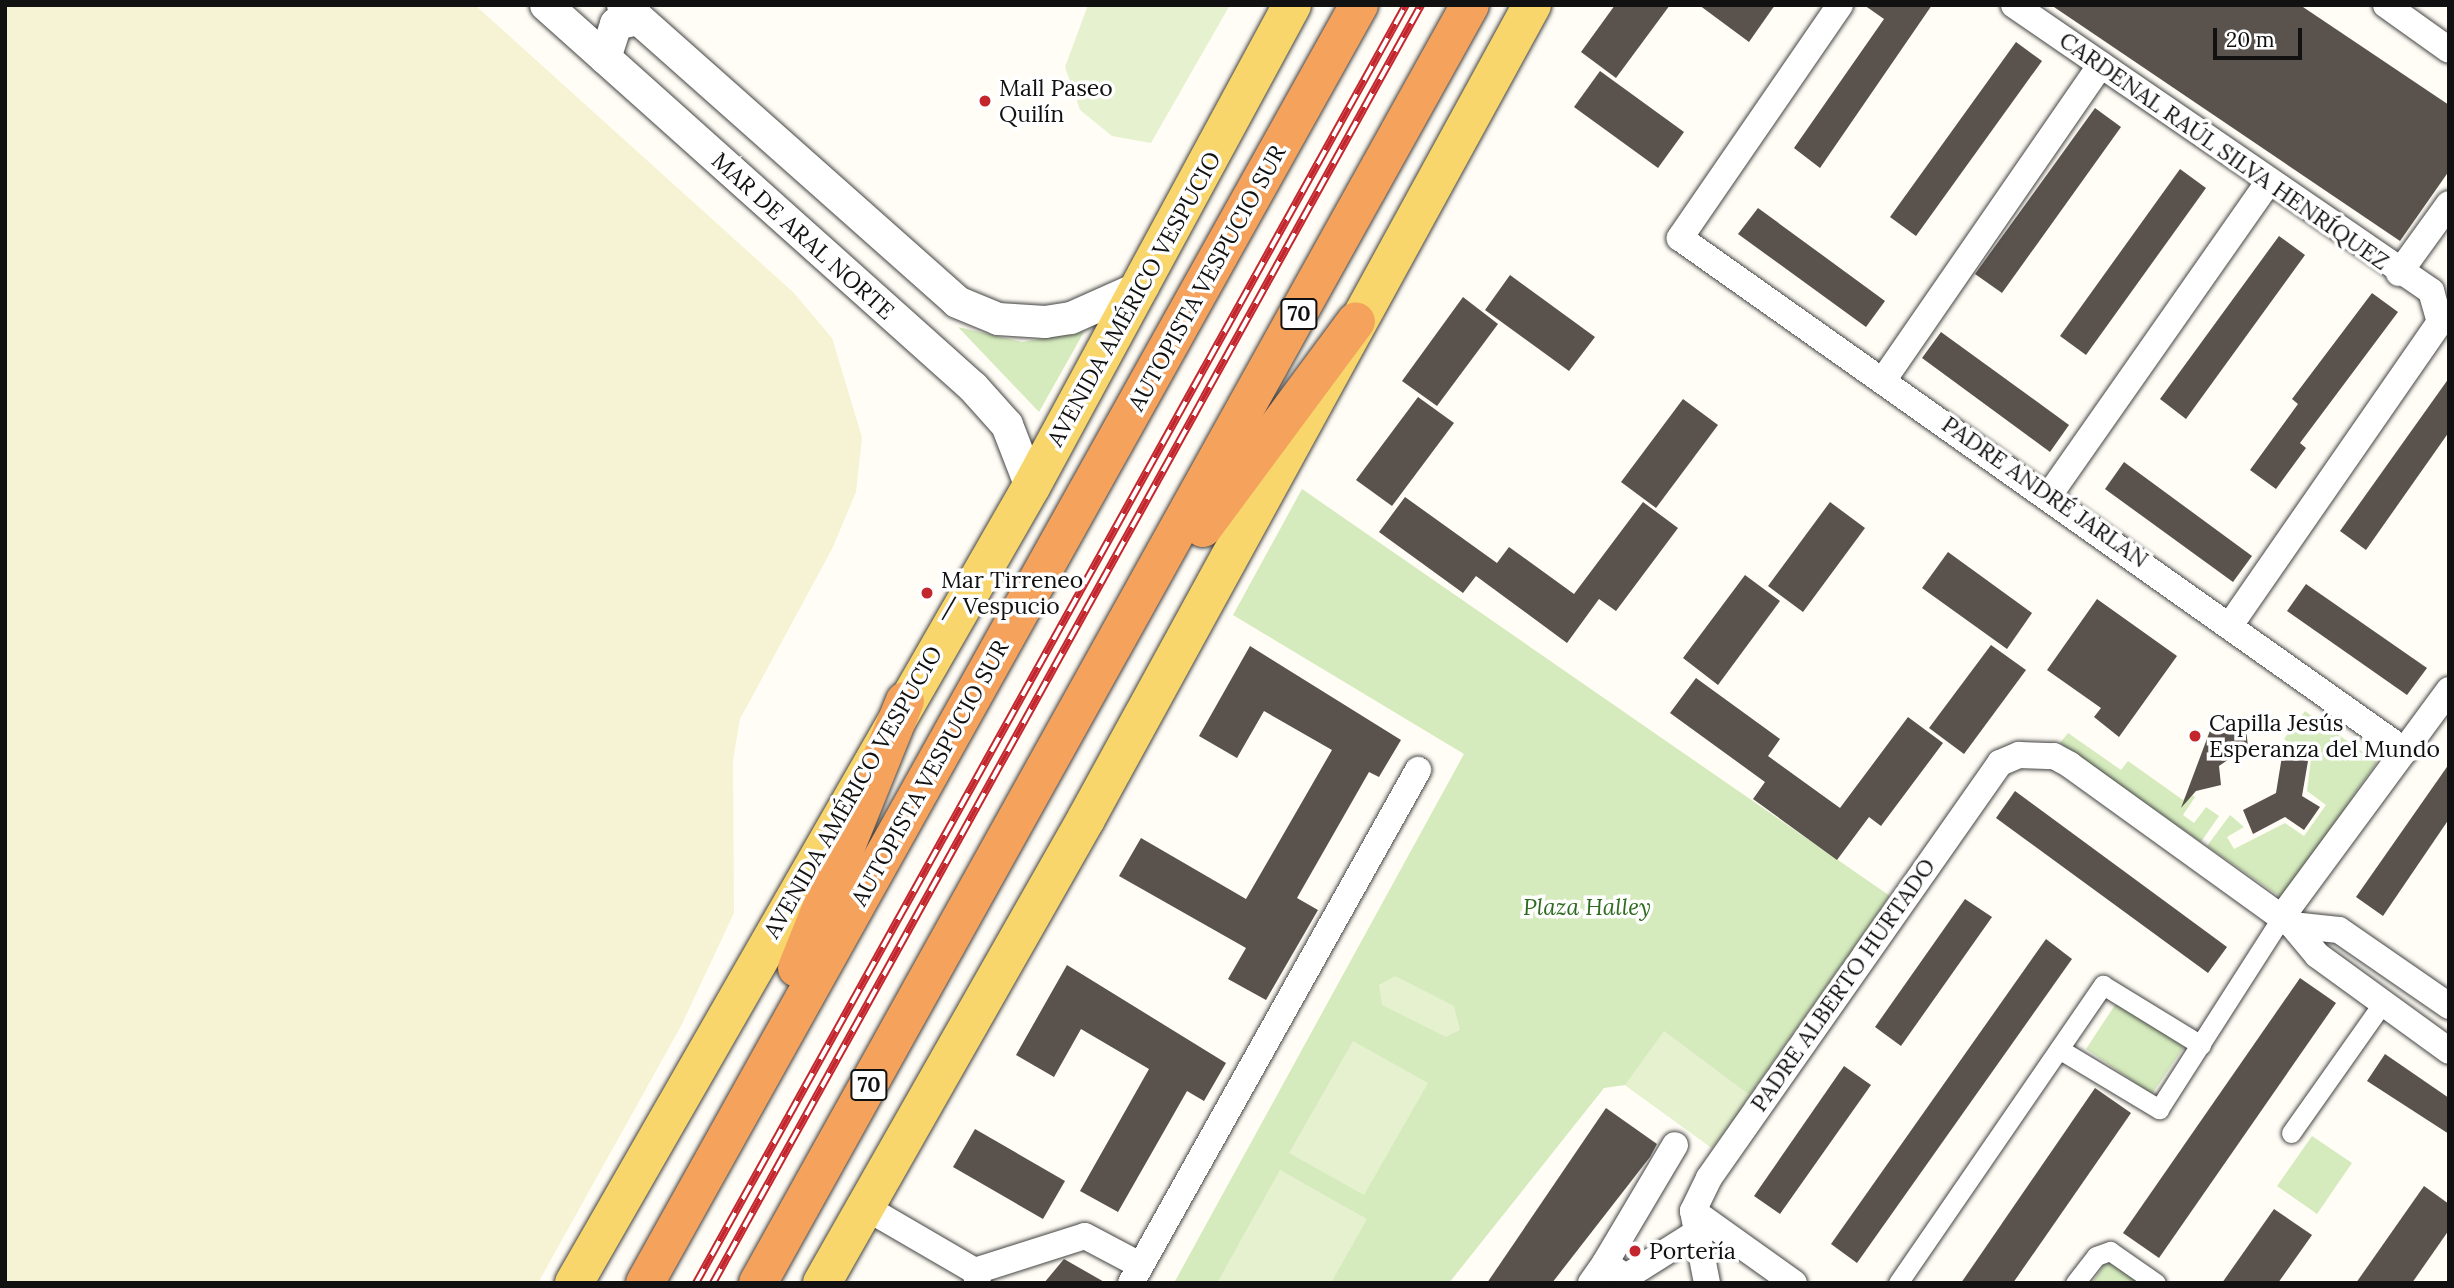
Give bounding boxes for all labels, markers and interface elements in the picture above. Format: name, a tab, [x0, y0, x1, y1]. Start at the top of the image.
scale bar	[2216, 14, 2305, 58]
street label: CARDENAL RAÚL SILVA HENRÍQUEZ	[2054, 26, 2394, 276]
text: 20 m	[2226, 26, 2275, 53]
place label: Mall Paseo Quilín	[999, 74, 1113, 128]
marker: Mall Paseo Quilín	[977, 93, 993, 109]
street label: AUTOPISTA VESPUCIO SUR	[1122, 140, 1292, 416]
street label: MAR DE ARAL NORTE	[706, 147, 900, 325]
street label: AVENIDA AMÉRICO VESPUCIO	[1041, 147, 1227, 451]
road number: 70	[1280, 296, 1318, 332]
street label: PADRE ANDRÉ JARLAN	[1937, 410, 2153, 574]
place label: Mar Tirreneo / Vespucio	[941, 566, 1083, 620]
marker: Mar Tirreneo / Vespucio	[919, 585, 935, 601]
street label: AUTOPISTA VESPUCIO SUR	[845, 635, 1015, 911]
street label: AVENIDA AMÉRICO VESPUCIO	[758, 641, 948, 943]
place label: Capilla Jesús Esperanza del Mundo	[2209, 709, 2440, 763]
marker: Capilla Jesús Esperanza del Mundo	[2187, 728, 2203, 744]
street label: PADRE ALBERTO HURTADO	[1745, 853, 1941, 1117]
park label: Plaza Halley	[1523, 893, 1651, 921]
road number: 70	[850, 1068, 888, 1102]
place label: Portería	[1649, 1237, 1736, 1265]
marker: Portería	[1627, 1243, 1643, 1259]

